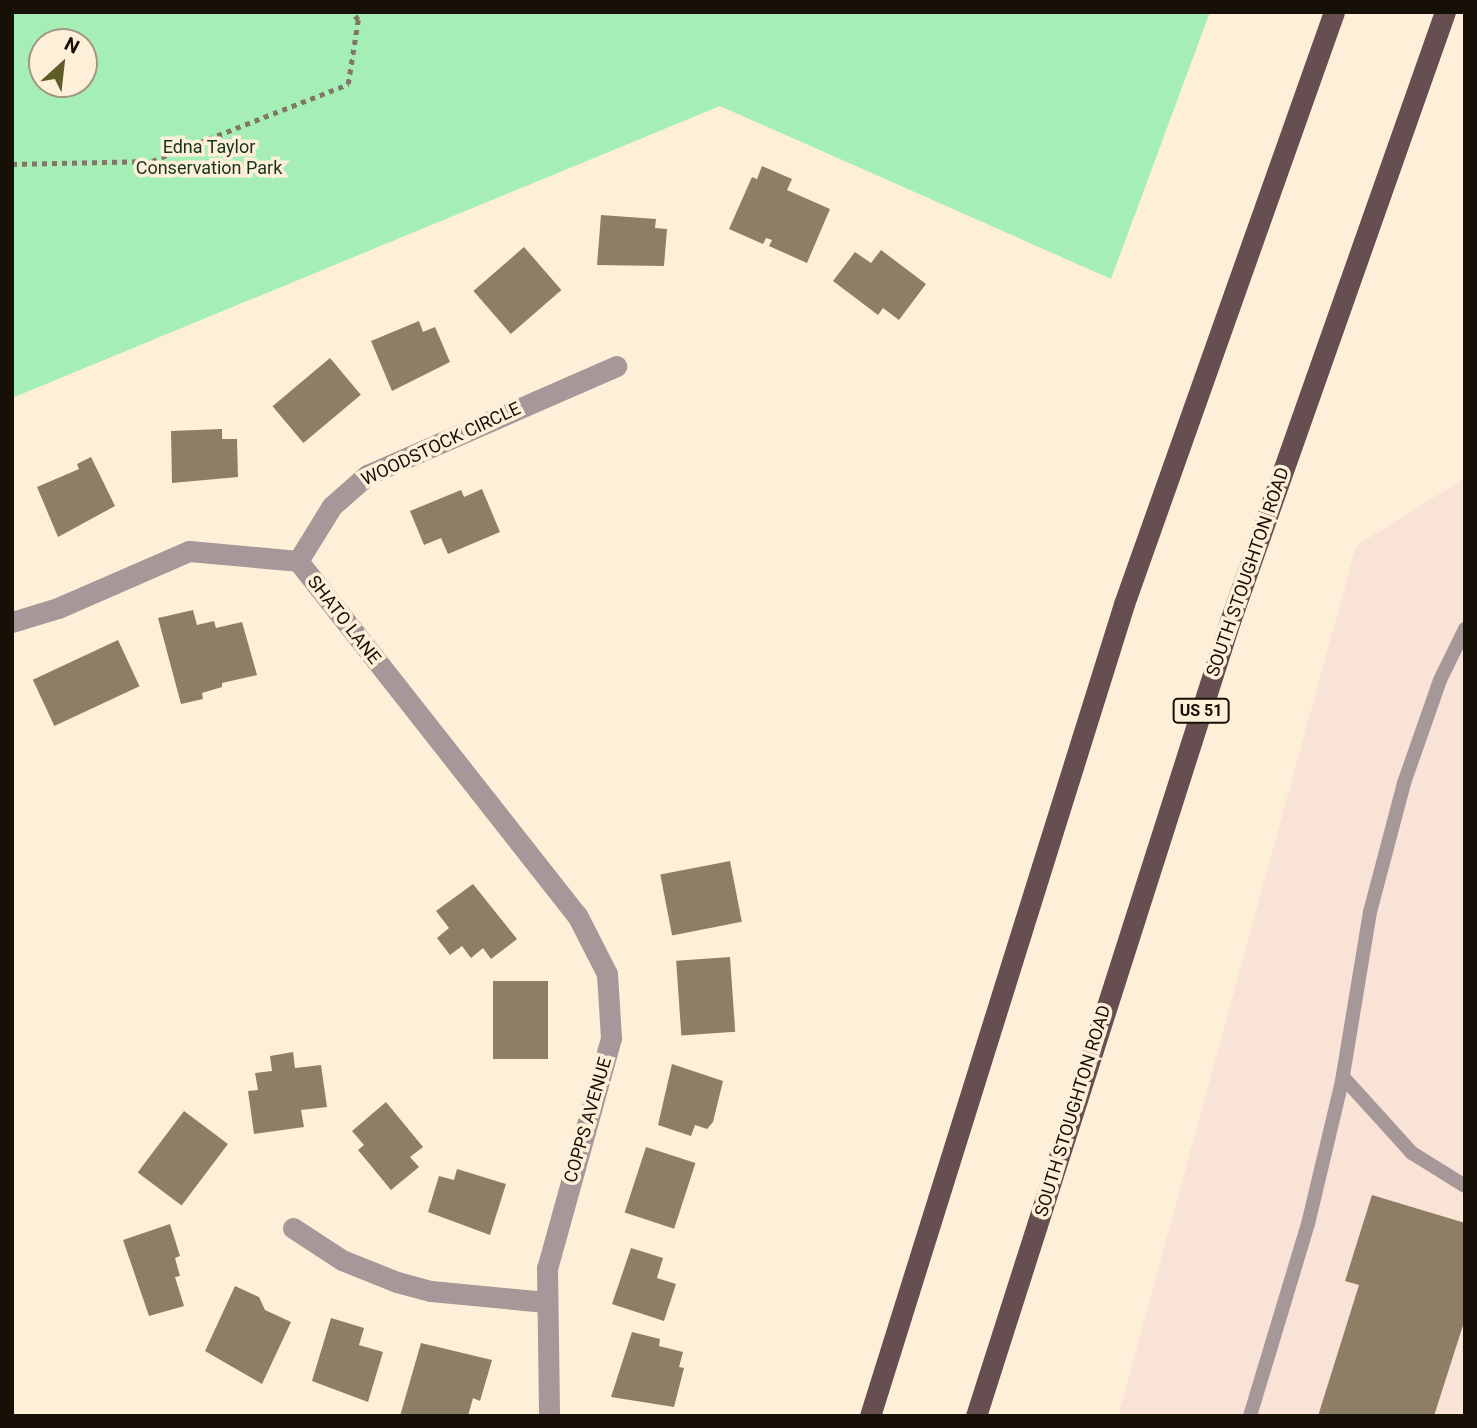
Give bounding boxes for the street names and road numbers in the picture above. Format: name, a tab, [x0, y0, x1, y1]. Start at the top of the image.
street label: WOODSTOCK CIRCLE	[358, 398, 524, 490]
street label: SOUTH STOUGHTON ROAD	[1202, 465, 1294, 679]
street label: SHATO LANE	[303, 571, 385, 669]
road number: US 51	[1171, 698, 1231, 724]
street label: SOUTH STOUGHTON ROAD	[1031, 1003, 1115, 1219]
street label: COPPS AVENUE	[560, 1055, 616, 1185]

